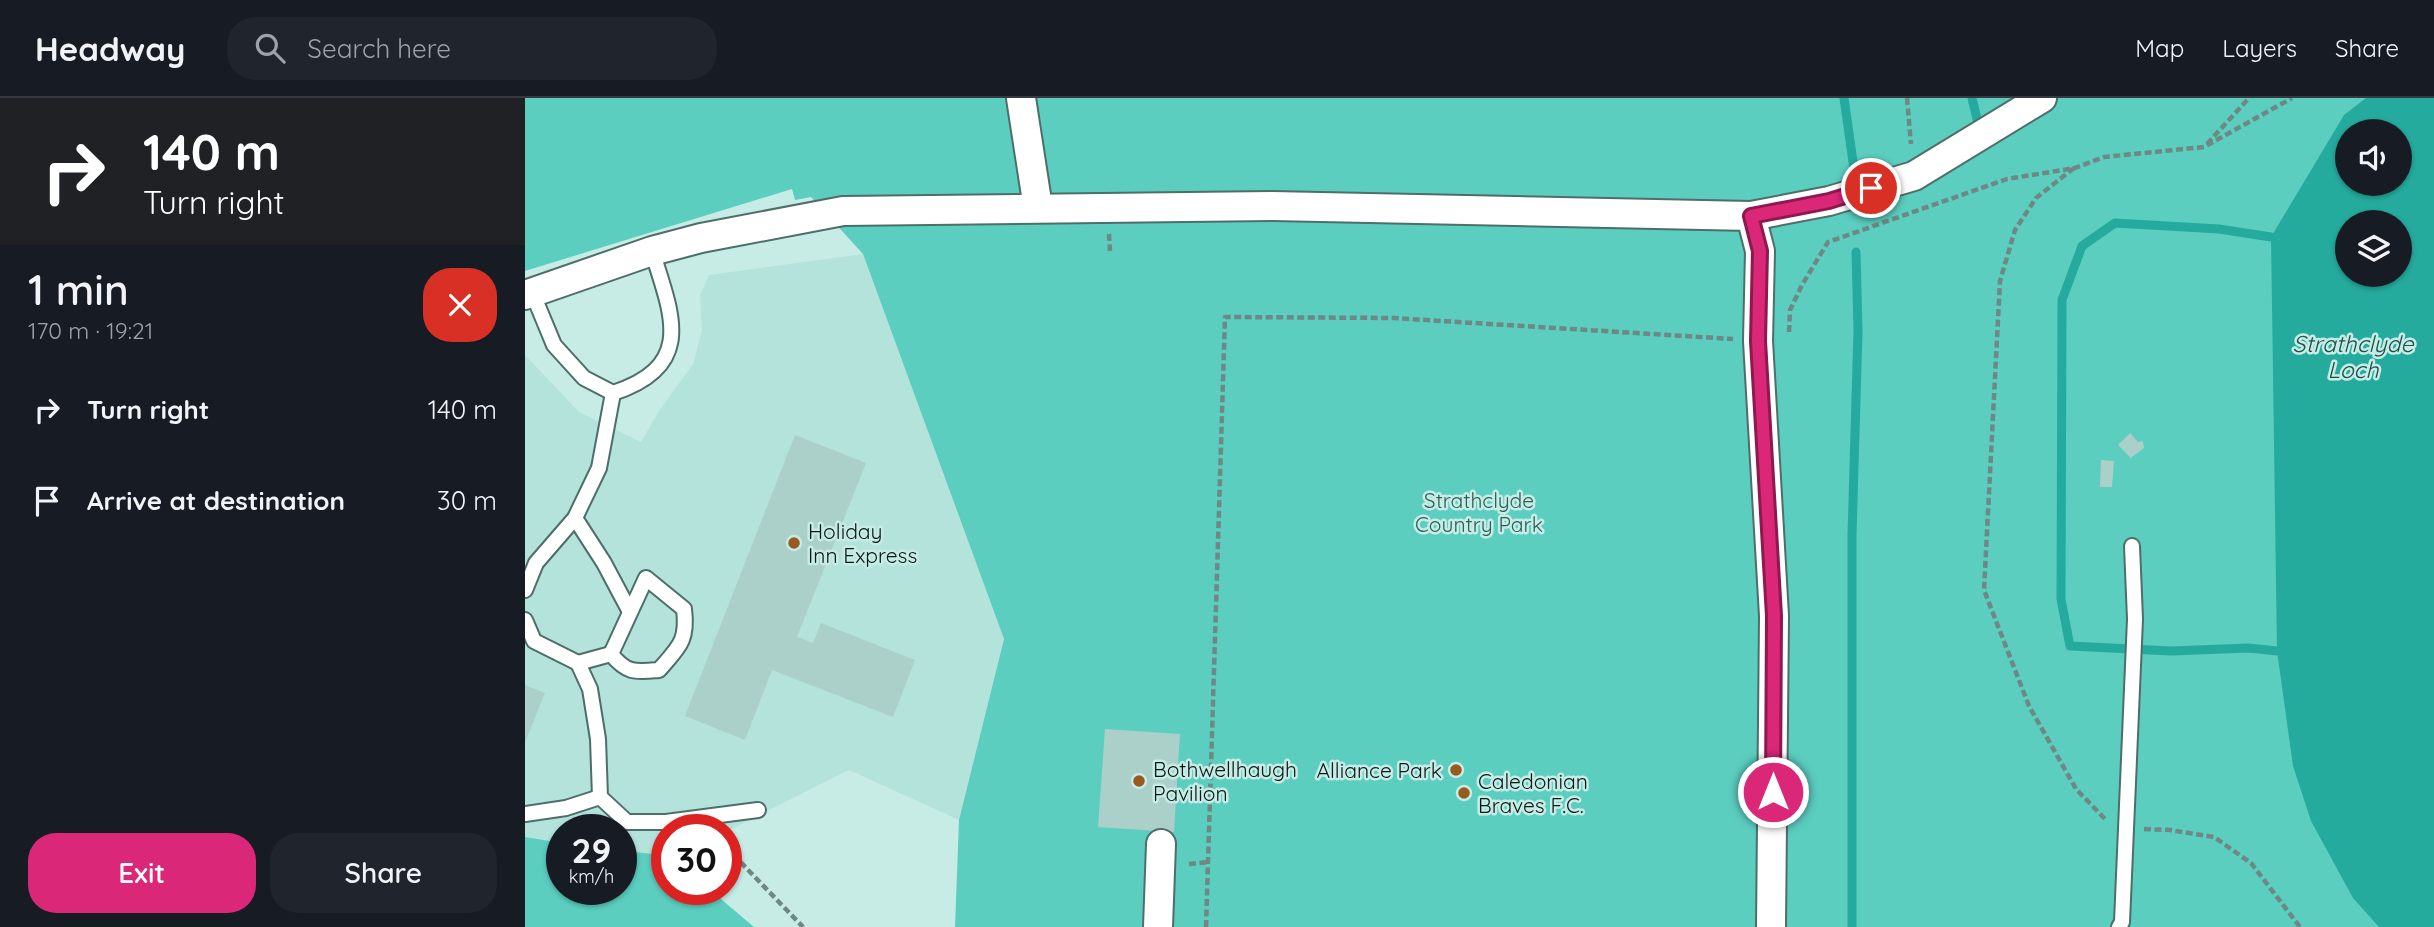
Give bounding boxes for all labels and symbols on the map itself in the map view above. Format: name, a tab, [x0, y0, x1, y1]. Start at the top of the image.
pin	[1841, 158, 1901, 218]
water label: Strathclyde Loch	[2293, 329, 2414, 384]
park label: Strathclyde Country Park	[1415, 487, 1543, 537]
place label: Holiday Inn Express	[808, 518, 917, 568]
marker: Holiday Inn Express	[786, 535, 802, 551]
position arrow	[1736, 755, 1810, 829]
place label: Bothwellhaugh Pavilion	[1153, 756, 1297, 806]
place label: Alliance Park	[1316, 757, 1442, 783]
marker: Alliance Park	[1448, 762, 1464, 778]
place label: Caledonian Braves F.C.	[1478, 768, 1588, 818]
marker: Bothwellhaugh Pavilion	[1131, 773, 1147, 789]
marker: Caledonian Braves F.C.	[1456, 785, 1472, 801]
speed limit sign: 30	[651, 814, 742, 905]

